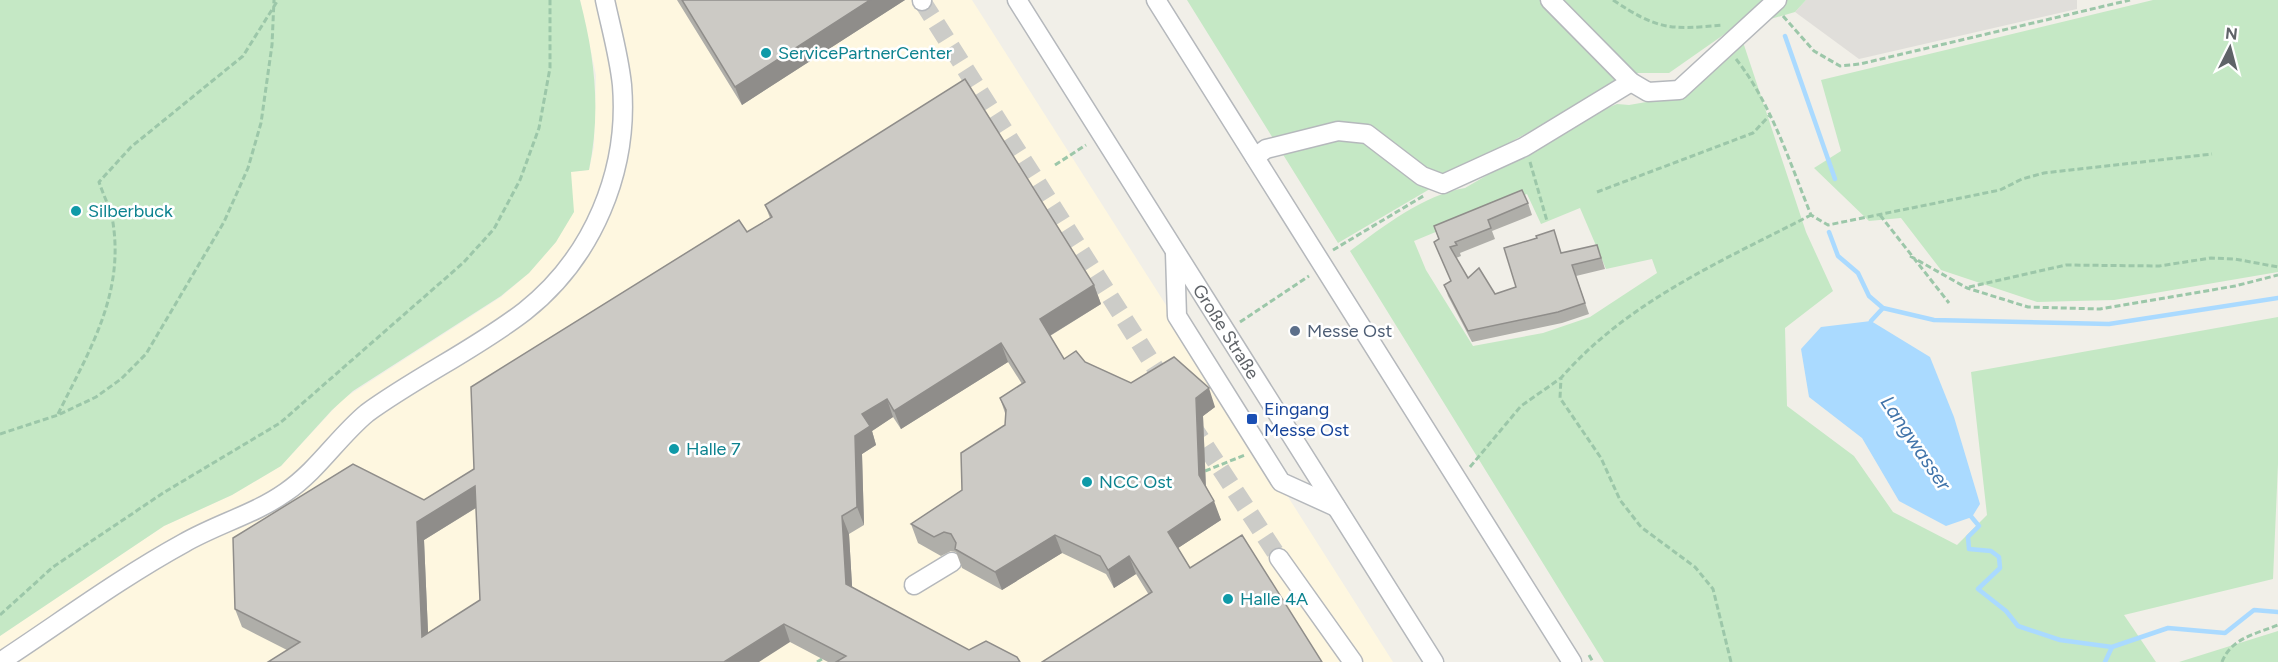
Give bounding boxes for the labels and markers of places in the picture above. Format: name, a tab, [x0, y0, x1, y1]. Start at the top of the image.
place label: ServicePartnerCenter	[778, 42, 952, 64]
marker: ServicePartnerCenter	[759, 46, 773, 60]
place label: Silberbuck	[88, 200, 173, 222]
marker: Silberbuck	[69, 204, 83, 218]
place label: Messe Ost	[1307, 320, 1392, 342]
marker: Messe Ost	[1288, 324, 1302, 338]
place label: Eingang Messe Ost	[1264, 398, 1349, 441]
marker: Eingang Messe Ost	[1245, 412, 1259, 426]
place label: Halle 7	[686, 438, 741, 460]
marker: Halle 7	[667, 442, 681, 456]
place label: NCC Ost	[1099, 471, 1173, 493]
marker: NCC Ost	[1080, 475, 1094, 489]
place label: Halle 4A	[1240, 588, 1308, 610]
marker: Halle 4A	[1221, 592, 1235, 606]

